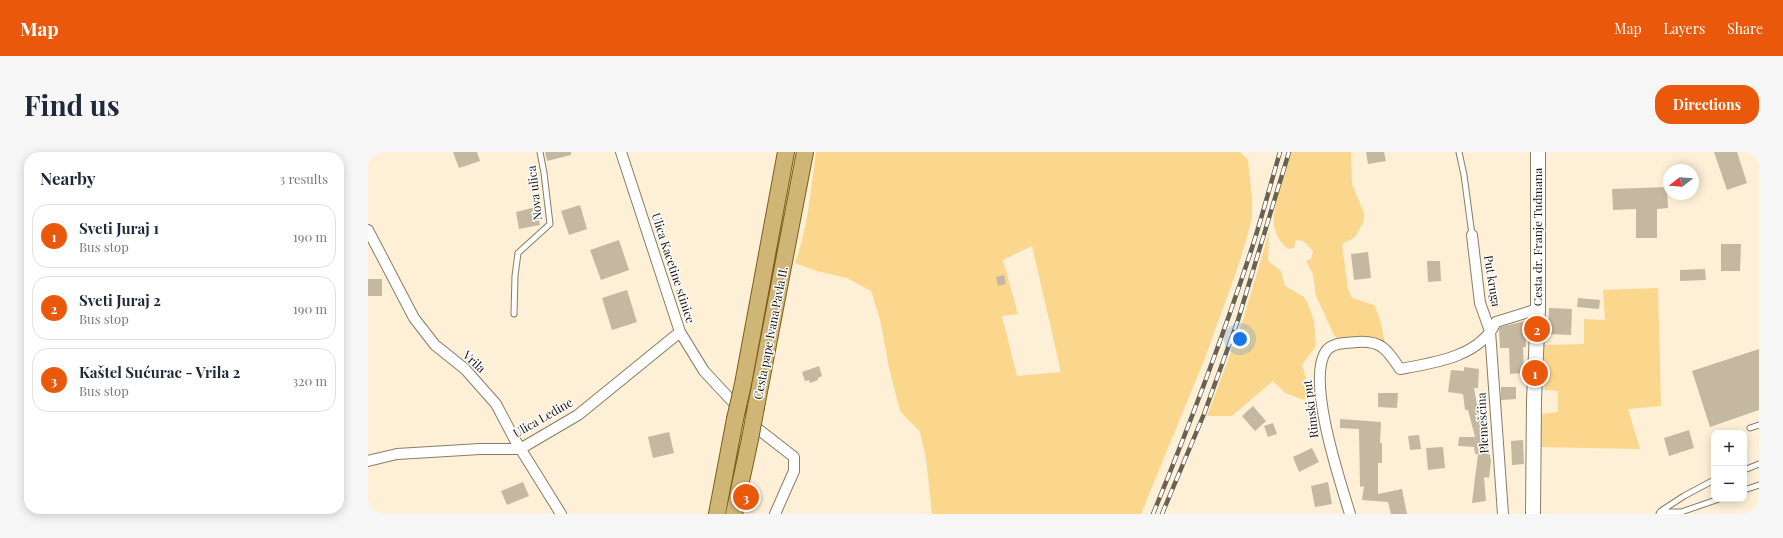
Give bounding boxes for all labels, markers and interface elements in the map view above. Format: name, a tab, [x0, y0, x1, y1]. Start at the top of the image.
text: Map	[20, 15, 59, 41]
text: Map	[1614, 19, 1642, 38]
text: Layers	[1664, 19, 1705, 38]
text: Share	[1727, 19, 1763, 38]
button: Directions	[1655, 85, 1759, 124]
text: Find us	[24, 86, 120, 123]
north arrow	[1663, 164, 1699, 200]
street label: Nova ulica	[523, 165, 545, 221]
text: Nearby	[40, 167, 95, 189]
street label: Cesta dr. Franje Tuđmana	[1529, 168, 1545, 306]
text: 3 results	[279, 170, 328, 187]
street label: Ulica Kacetine stinice	[649, 211, 699, 325]
text: Sveti Juraj 1	[79, 218, 159, 238]
text: 1	[52, 228, 56, 245]
text: 190 m	[293, 228, 327, 245]
text: Bus stop	[79, 238, 129, 255]
street label: Put kruga	[1481, 254, 1505, 308]
street label: Cesta pape Ivana Pavla II.	[749, 265, 791, 401]
text: Sveti Juraj 2	[79, 290, 161, 310]
text: 2	[51, 300, 57, 317]
text: 190 m	[293, 300, 327, 317]
text: Bus stop	[79, 310, 129, 327]
pin: 2	[1524, 314, 1550, 344]
your location	[1230, 329, 1250, 349]
street label: Vrila	[459, 346, 489, 376]
pin: 1	[1522, 358, 1548, 388]
text: Kaštel Sućurac - Vrila 2	[79, 362, 240, 382]
text: 3	[51, 372, 57, 389]
text: 320 m	[292, 372, 327, 389]
street label: Rimski put	[1298, 378, 1322, 439]
text: Bus stop	[79, 382, 129, 399]
street label: Plemešćina	[1472, 392, 1492, 454]
street label: Ulica Ledine	[510, 394, 575, 441]
map controls	[1711, 430, 1747, 502]
button: +	[1711, 430, 1747, 466]
button: −	[1711, 466, 1747, 502]
pin: 3	[733, 482, 759, 512]

